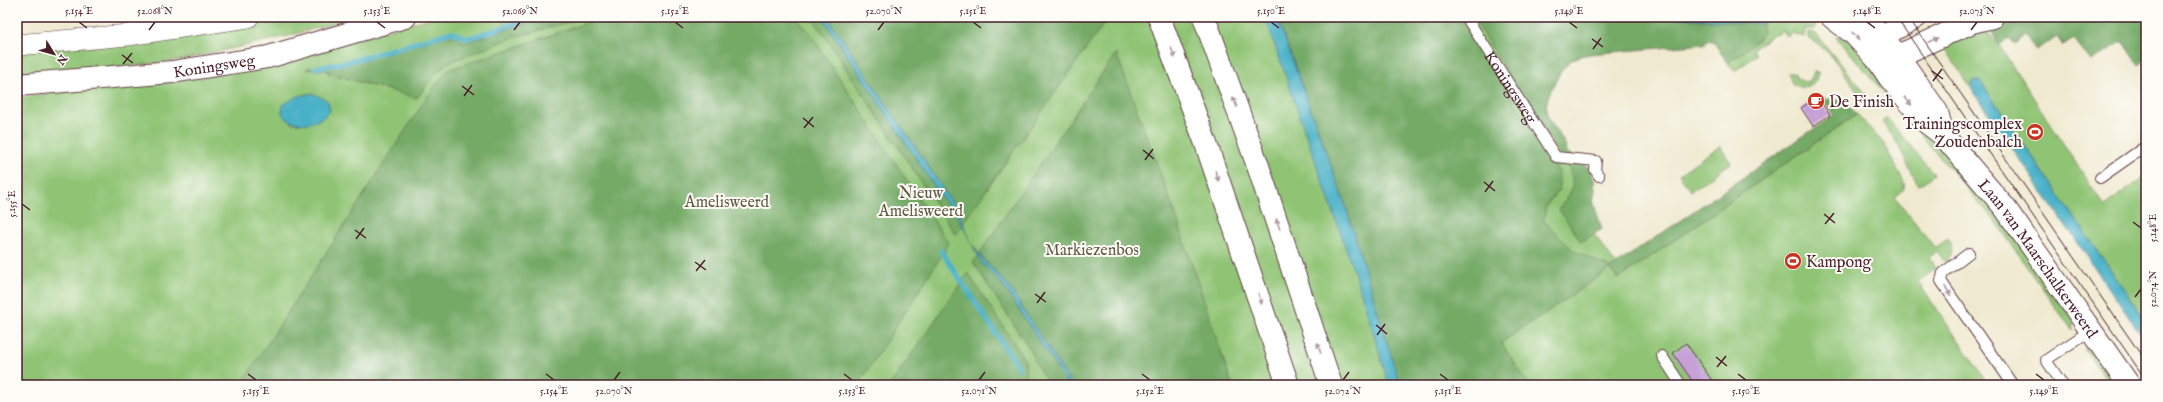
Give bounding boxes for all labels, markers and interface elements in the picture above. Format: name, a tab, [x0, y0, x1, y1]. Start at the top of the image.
text: 5.154°E	[65, 5, 93, 18]
text: 52.068°N	[137, 5, 173, 18]
text: 5.153°E	[364, 5, 391, 18]
text: 52.069°N	[502, 5, 538, 18]
text: 5.152°E	[661, 5, 689, 18]
text: 52.070°N	[866, 5, 903, 18]
text: 5.151°E	[960, 5, 987, 18]
text: 5.150°E	[1257, 5, 1285, 18]
text: 5.149°E	[1555, 5, 1583, 18]
text: 5.148°E	[1853, 5, 1881, 18]
text: 52.073°N	[1959, 5, 1995, 18]
one-way arrow	[1851, 31, 1861, 41]
north arrow	[34, 34, 74, 74]
one-way arrow	[1927, 37, 1939, 43]
one-way arrow	[1171, 48, 1177, 60]
street label: Koningsweg	[1479, 48, 1540, 128]
text: N	[52, 51, 70, 68]
street label: Koningsweg	[172, 51, 257, 84]
cafe icon: De Finish	[1806, 91, 1826, 111]
place label: De Finish	[1829, 93, 1895, 113]
one-way arrow	[1232, 95, 1238, 107]
one-way arrow	[1904, 96, 1913, 106]
place label: Trainingscomplex Zoudenbalch	[1903, 115, 2022, 153]
sports icon: Trainingscomplex Zoudenbalch	[2025, 122, 2045, 142]
one-way arrow	[1214, 170, 1220, 182]
street label: Laan van Maarschalkerweerd	[1973, 176, 2101, 343]
park label: Nieuw Amelisweerd	[878, 184, 964, 222]
text: 5.155°E	[6, 191, 19, 217]
park label: Amelisweerd	[684, 193, 770, 213]
text: 5.148°E	[2147, 214, 2160, 242]
one-way arrow	[1275, 218, 1281, 230]
park label: Markiezenbos	[1045, 241, 1139, 261]
sports icon: Kampong	[1783, 251, 1803, 271]
place label: Kampong	[1806, 253, 1872, 273]
text: 52.074°N	[2147, 270, 2160, 307]
one-way arrow	[1944, 286, 1952, 296]
one-way arrow	[1257, 293, 1263, 305]
one-way arrow	[1316, 341, 1322, 353]
text: 5.155°E	[243, 385, 269, 398]
text: 5.154°E	[540, 385, 568, 398]
text: 52.070°N	[596, 385, 633, 398]
text: 5.153°E	[839, 385, 866, 398]
text: 52.071°N	[961, 385, 997, 398]
text: 5.152°E	[1136, 385, 1164, 398]
text: 52.072°N	[1325, 385, 1362, 398]
text: 5.151°E	[1435, 385, 1462, 398]
text: 5.150°E	[1732, 385, 1760, 398]
text: 5.149°E	[2030, 385, 2058, 398]

